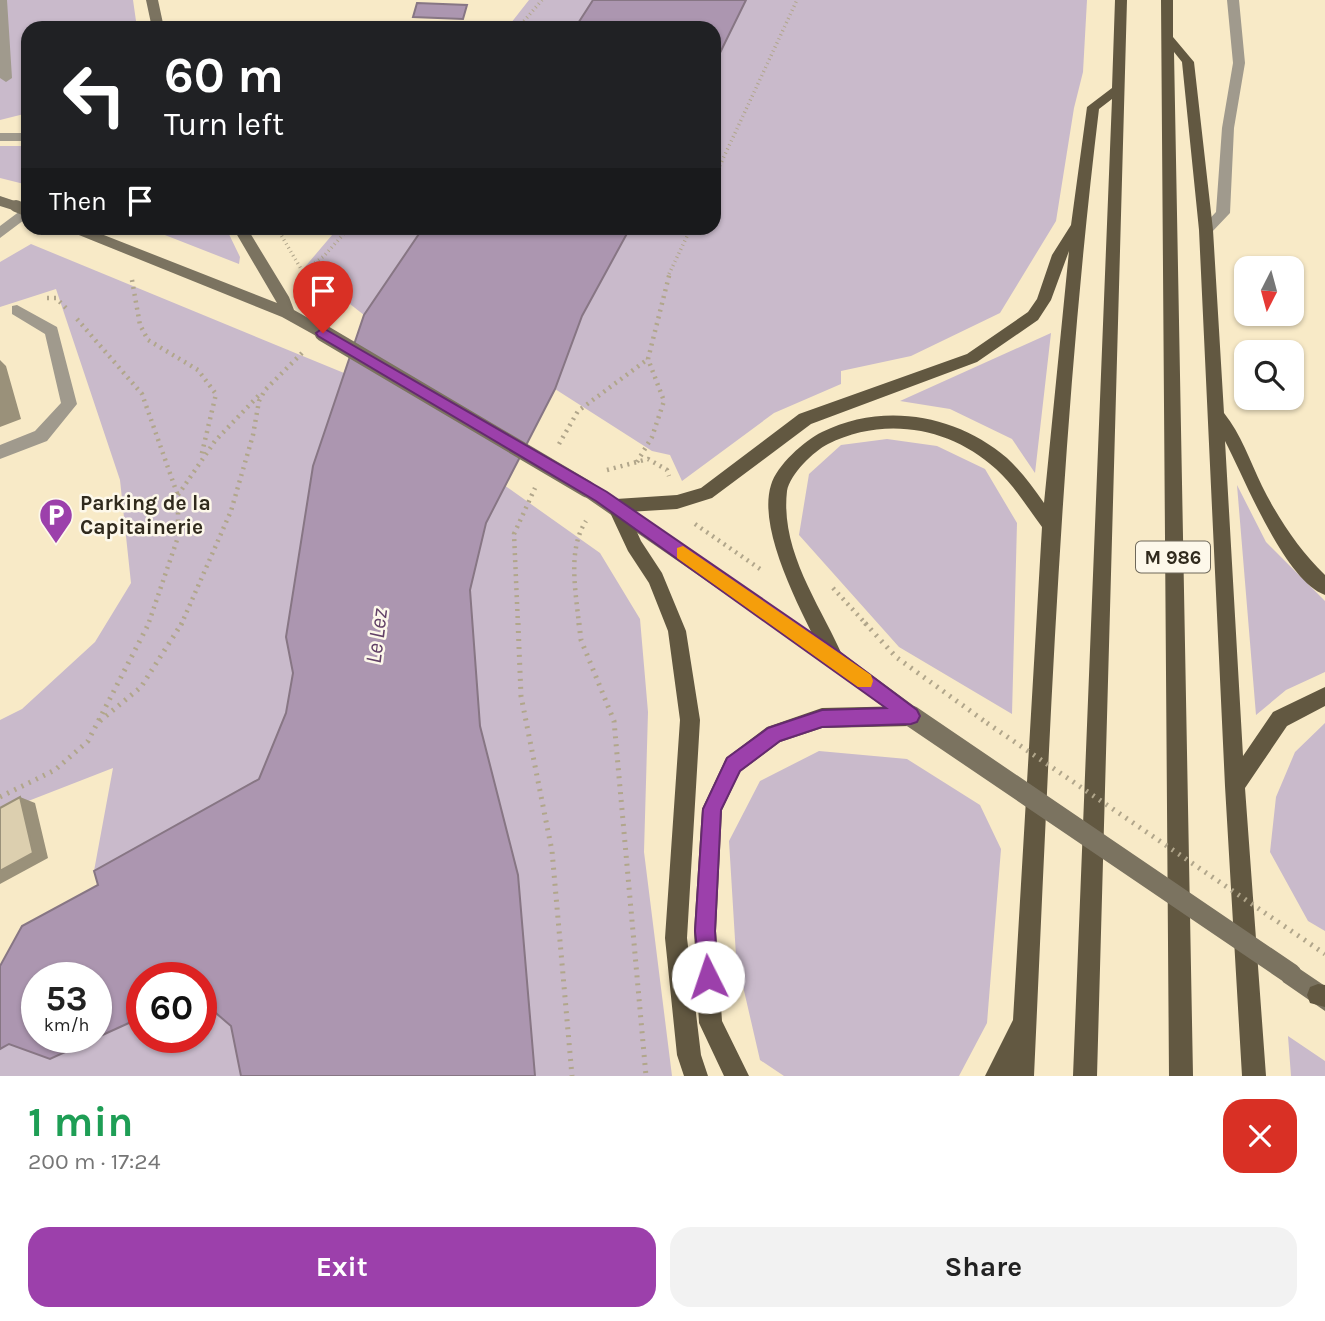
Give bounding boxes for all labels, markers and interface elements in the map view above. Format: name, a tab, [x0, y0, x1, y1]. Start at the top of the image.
text: 60 m	[164, 47, 284, 104]
icon: left	[49, 49, 140, 140]
text: Turn left	[164, 106, 284, 143]
icon: arrive	[121, 182, 159, 220]
text: Then	[49, 186, 107, 217]
north arrow	[1234, 256, 1304, 326]
map controls	[1234, 256, 1304, 410]
pin	[293, 261, 353, 333]
icon: arrive	[304, 272, 342, 310]
button: search	[1234, 340, 1304, 410]
place label: Parking de la Capitainerie	[80, 491, 211, 539]
parking icon: Parking de la Capitainerie	[37, 496, 75, 545]
road number: M 986	[1136, 542, 1210, 572]
water label: Le Lez	[360, 607, 393, 665]
position arrow	[671, 940, 745, 1014]
speed limit sign: 60	[126, 962, 217, 1053]
text: 53	[45, 978, 88, 1019]
text: km/h	[44, 1014, 89, 1036]
text: 1 min	[28, 1097, 133, 1147]
button: close	[1223, 1099, 1297, 1173]
text: 200 m · 17:24	[28, 1148, 161, 1175]
button: Exit	[28, 1227, 656, 1307]
button: Share	[670, 1227, 1297, 1307]

